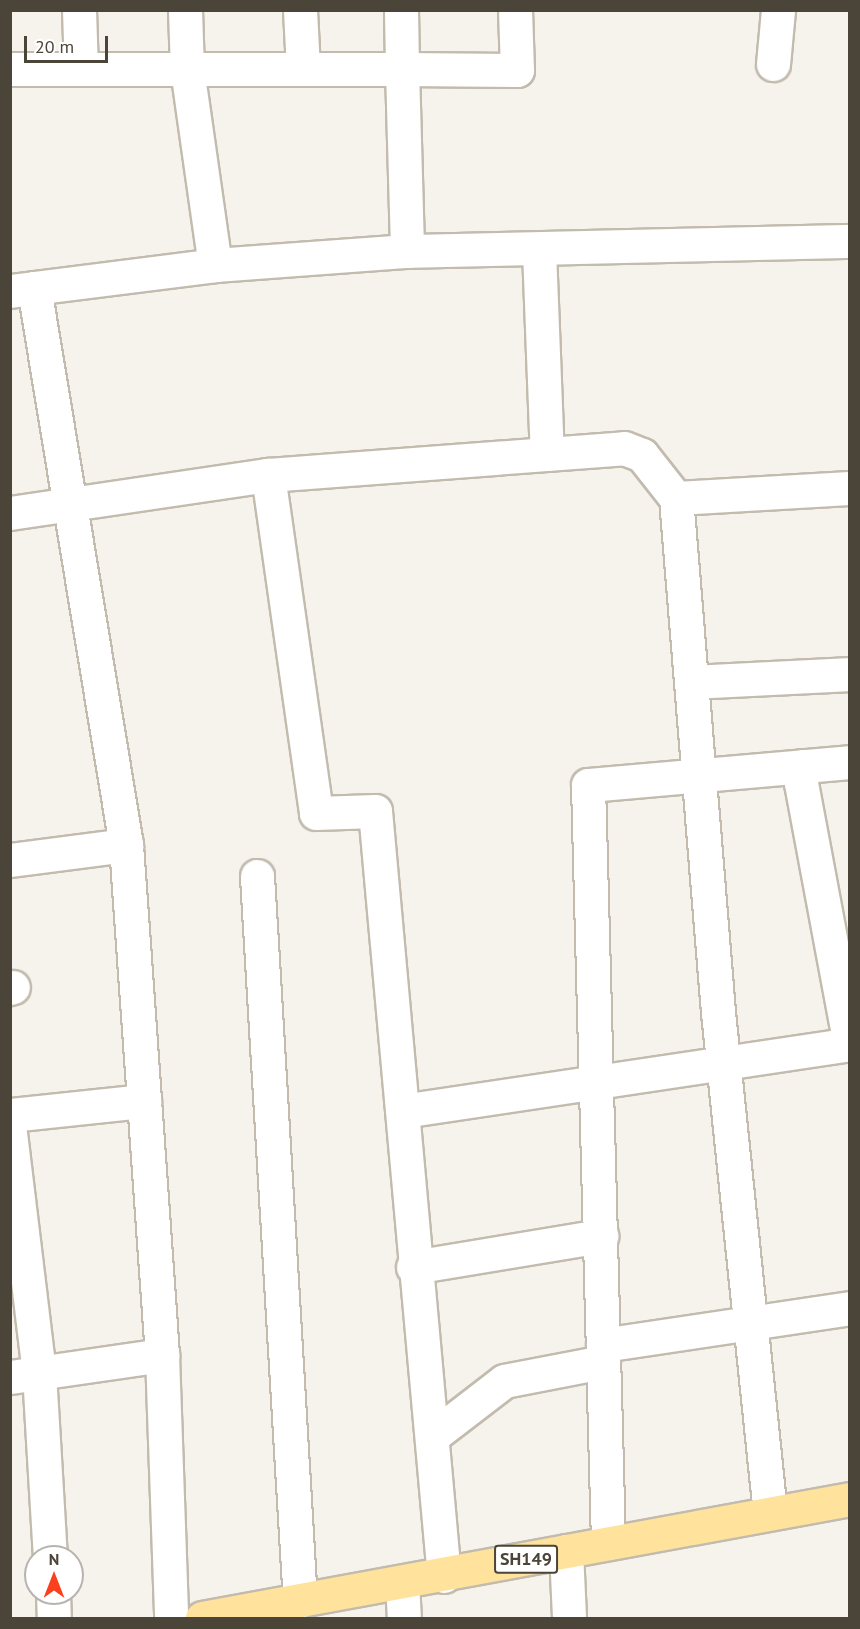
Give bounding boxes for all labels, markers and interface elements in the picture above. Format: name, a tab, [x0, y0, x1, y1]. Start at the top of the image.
scale bar	[27, 24, 111, 62]
text: 20 m	[35, 35, 74, 58]
road number: SH149	[493, 1544, 559, 1574]
north arrow	[24, 1545, 84, 1605]
text: N	[49, 1549, 59, 1569]

